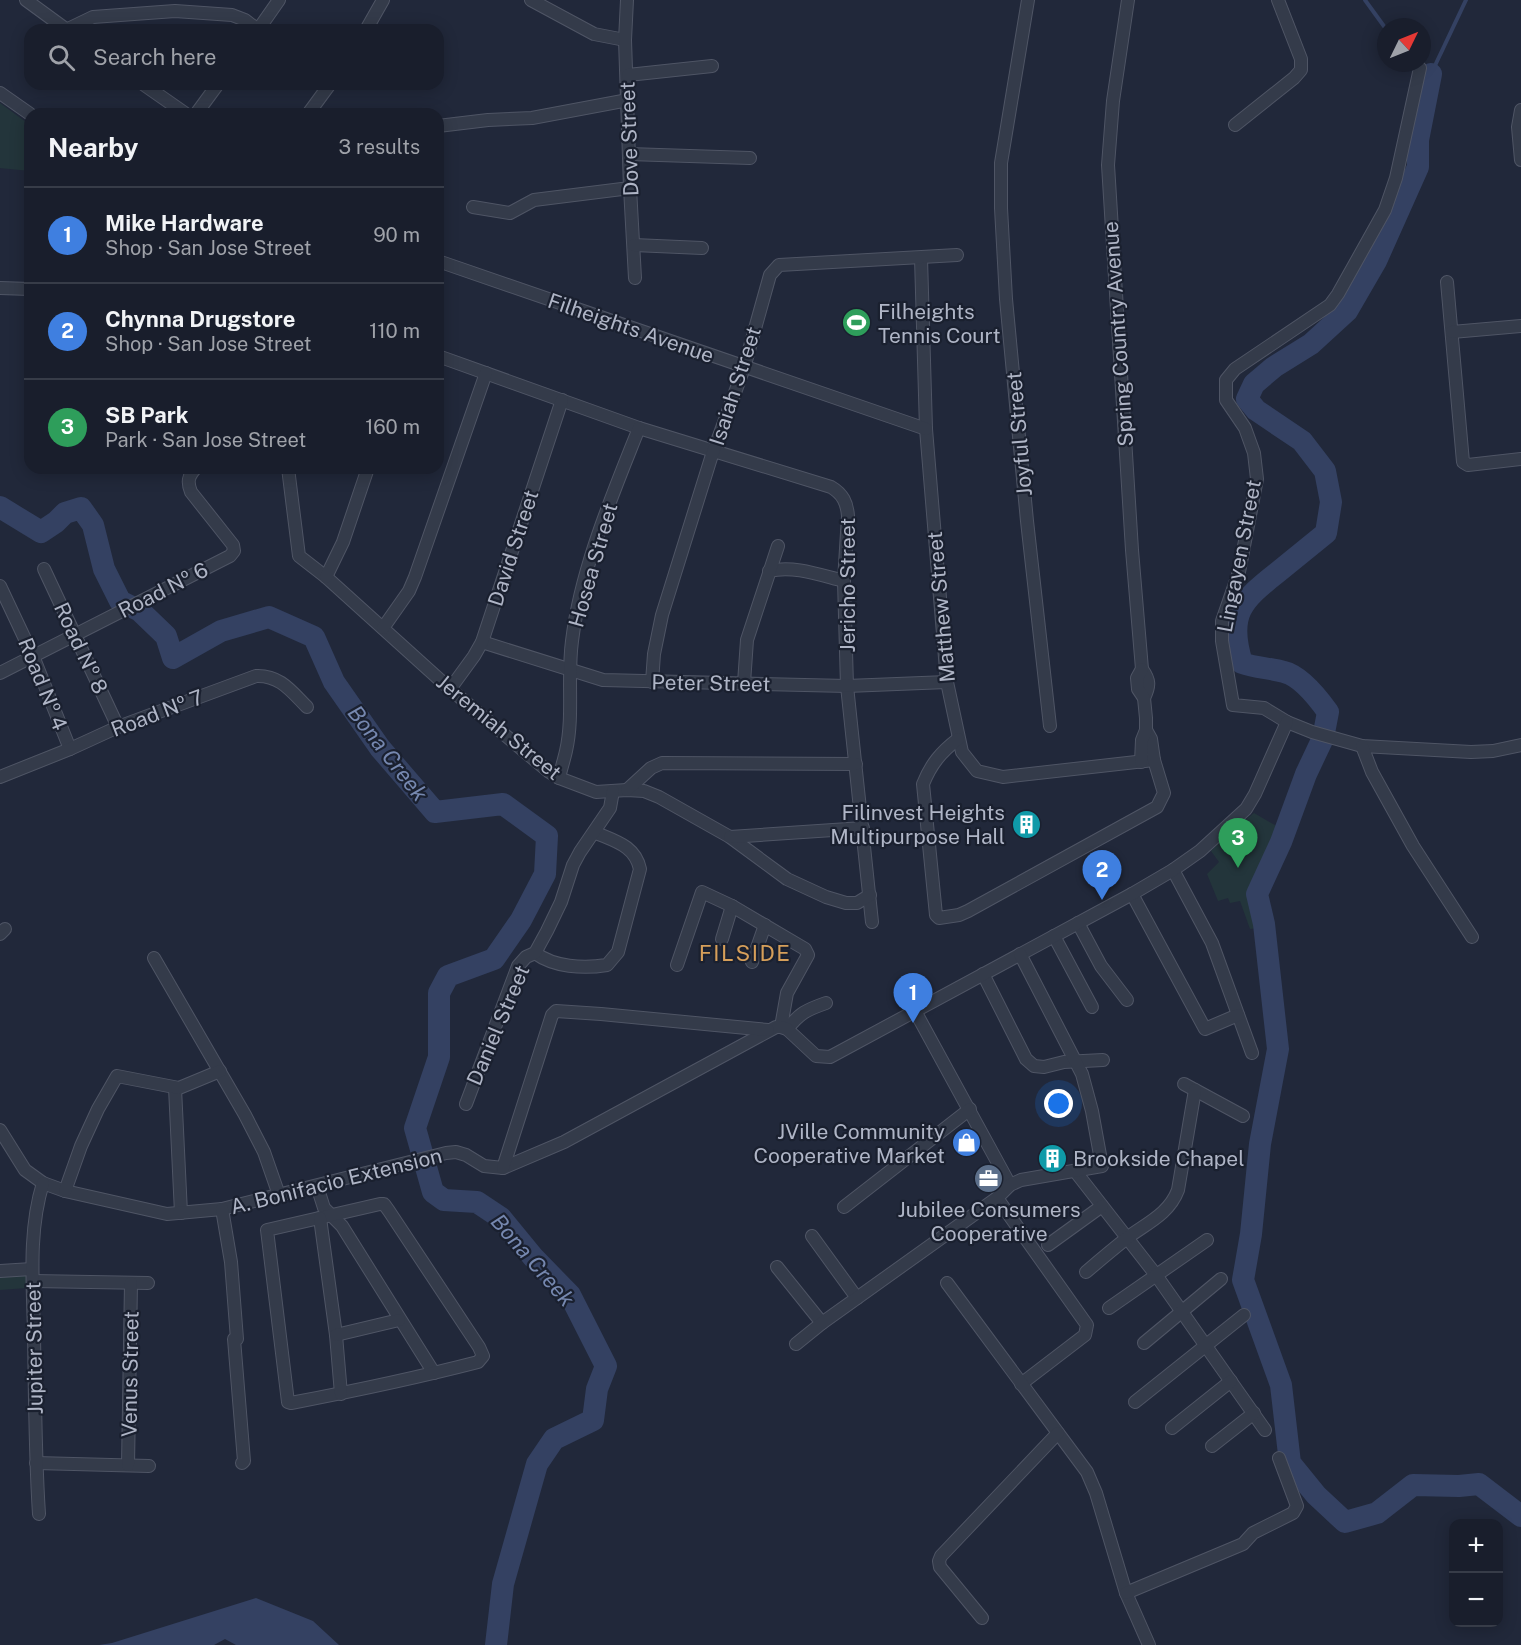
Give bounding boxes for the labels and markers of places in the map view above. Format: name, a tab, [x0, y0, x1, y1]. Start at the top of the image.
place label: Filheights Tennis Court	[878, 299, 1001, 348]
sports icon: Filheights Tennis Court	[841, 307, 873, 339]
place label: Filinvest Heights Multipurpose Hall	[830, 800, 1005, 849]
building icon: Filinvest Heights Multipurpose Hall	[1010, 808, 1042, 840]
pin: 3	[1218, 818, 1258, 868]
pin: 2	[1082, 850, 1122, 900]
pin: 1	[894, 974, 932, 1023]
place label: JVille Community Cooperative Market	[754, 1119, 945, 1168]
shop icon: JVille Community Cooperative Market	[950, 1127, 982, 1159]
building icon: Brookside Chapel	[1036, 1142, 1068, 1174]
place label: Brookside Chapel	[1073, 1146, 1245, 1171]
office icon: Jubilee Consumers Cooperative	[973, 1162, 1005, 1194]
place label: Jubilee Consumers Cooperative	[897, 1197, 1081, 1246]

